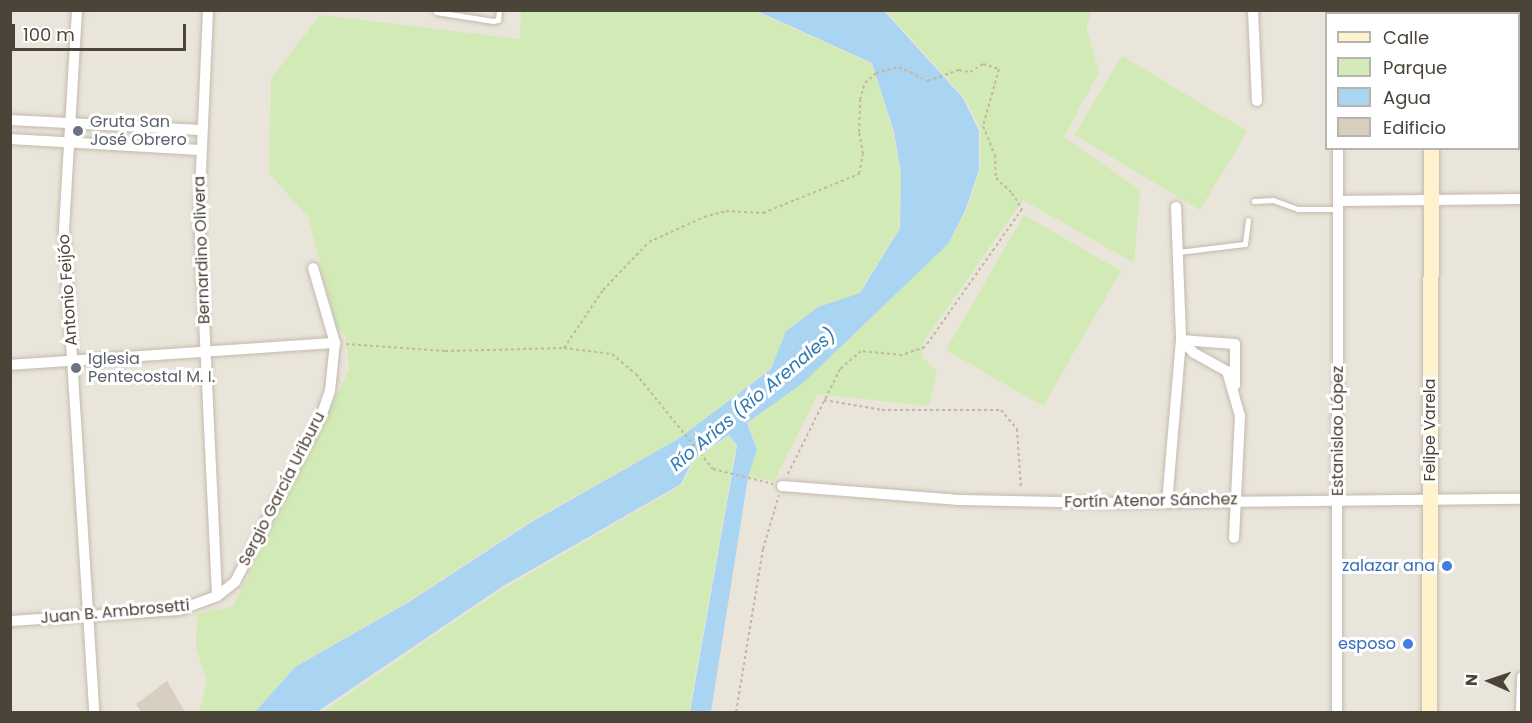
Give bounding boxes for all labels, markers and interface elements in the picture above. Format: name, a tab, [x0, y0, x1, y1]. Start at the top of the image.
scale bar	[15, 12, 189, 50]
legend	[1325, 12, 1520, 150]
text: 100 m	[23, 22, 75, 47]
text: Calle	[1383, 25, 1429, 50]
text: Parque	[1383, 55, 1447, 80]
text: Agua	[1383, 85, 1431, 110]
place label: Gruta San José Obrero	[90, 112, 187, 150]
text: Edificio	[1383, 115, 1446, 140]
marker: Gruta San José Obrero	[71, 124, 85, 138]
street label: Bernardino Olivera	[190, 176, 214, 324]
street label: Antonio Feijóo	[55, 233, 81, 347]
water label: Río Arias (Río Arenales)	[666, 324, 840, 476]
place label: Iglesia Pentecostal M. I.	[88, 349, 215, 387]
marker: Iglesia Pentecostal M. I.	[69, 361, 83, 375]
street label: Estanislao López	[1328, 366, 1348, 496]
street label: Felipe Varela	[1420, 378, 1440, 482]
street label: Sergio García Uriburu	[235, 409, 329, 569]
street label: Fortín Atenor Sánchez	[1064, 490, 1238, 512]
place label: zalazar ana	[1342, 556, 1435, 576]
marker: zalazar ana	[1440, 559, 1454, 573]
street label: Juan B. Ambrosetti	[40, 596, 190, 628]
place label: esposo	[1338, 634, 1396, 654]
marker: esposo	[1401, 637, 1415, 651]
north arrow	[1460, 651, 1520, 711]
text: N	[1460, 673, 1483, 687]

